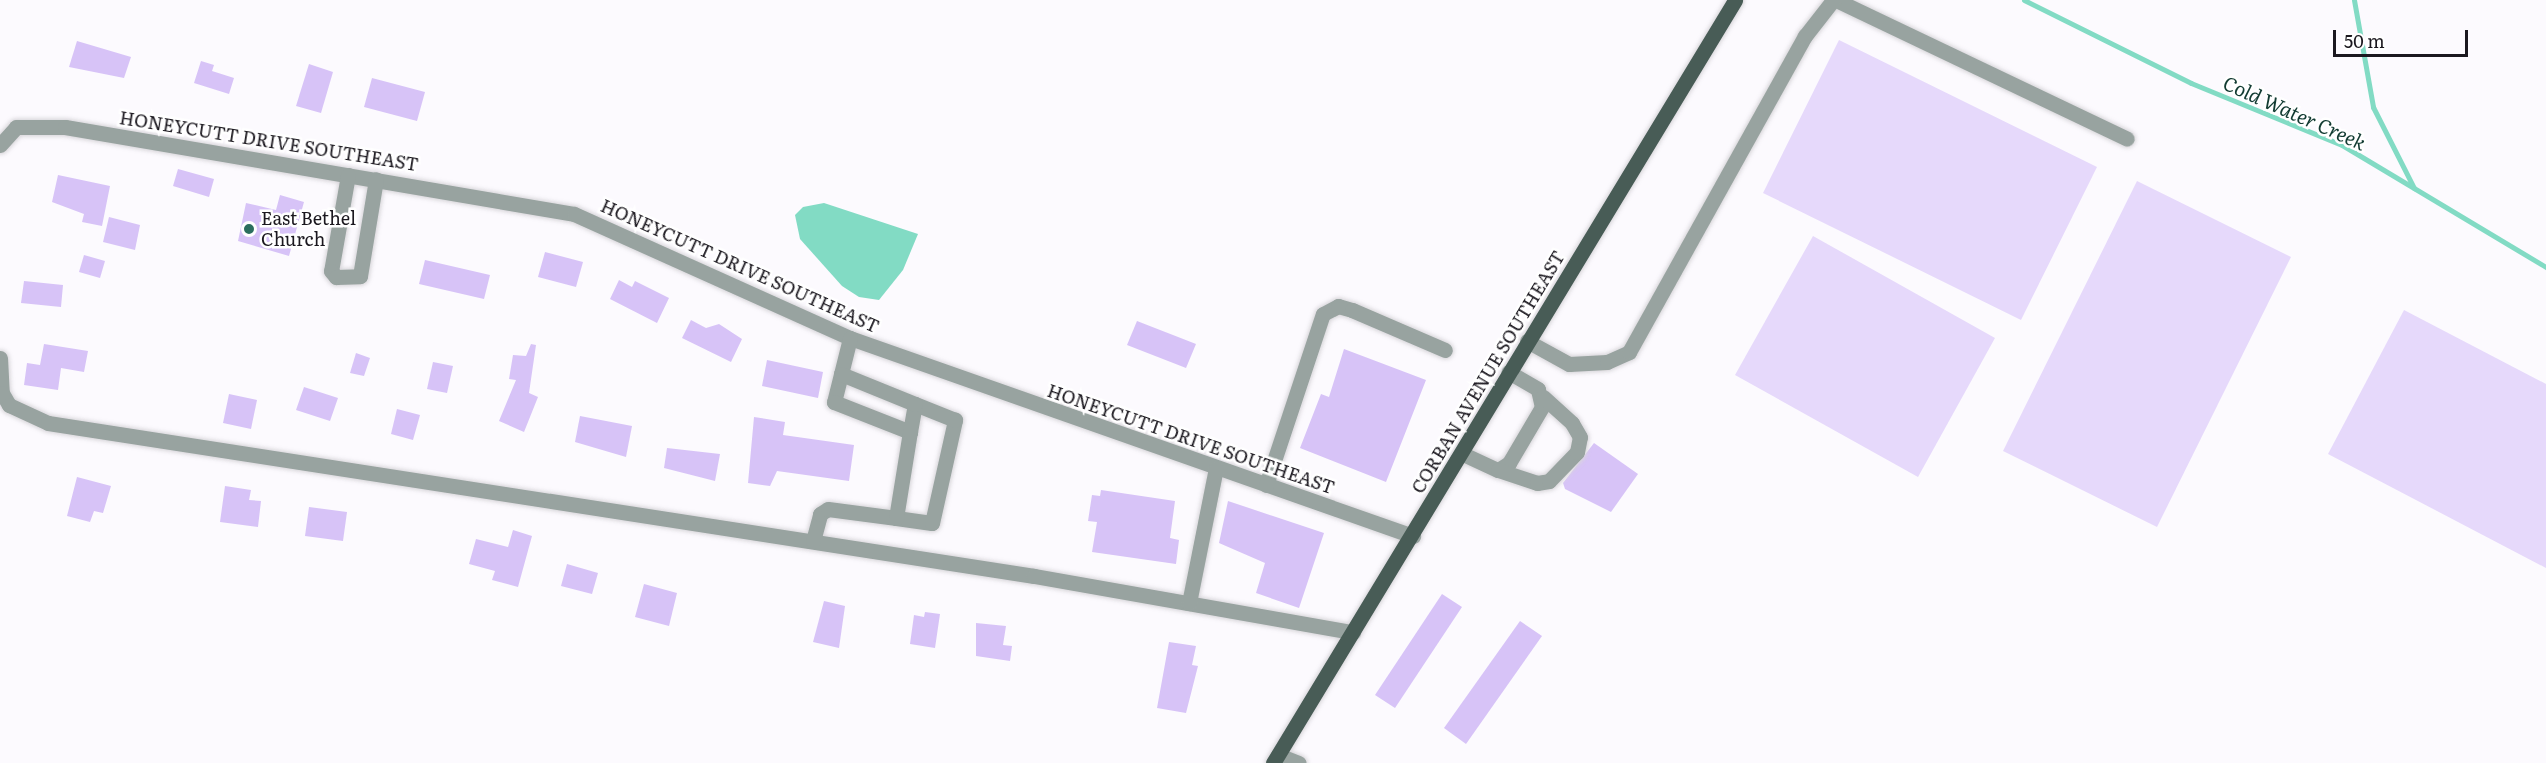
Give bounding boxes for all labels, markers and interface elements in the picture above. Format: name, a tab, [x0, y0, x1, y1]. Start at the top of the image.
scale bar	[2336, 18, 2471, 56]
text: 50 m	[2344, 27, 2385, 54]
water label: Cold Water Creek	[2220, 70, 2370, 154]
street label: HONEYCUTT DRIVE SOUTHEAST	[118, 107, 420, 175]
street label: HONEYCUTT DRIVE SOUTHEAST	[597, 195, 883, 337]
place label: East Bethel Church	[261, 208, 356, 250]
marker: East Bethel Church	[242, 222, 256, 236]
street label: CORBAN AVENUE SOUTHEAST	[1407, 247, 1569, 497]
street label: HONEYCUTT DRIVE SOUTHEAST	[1044, 380, 1338, 498]

